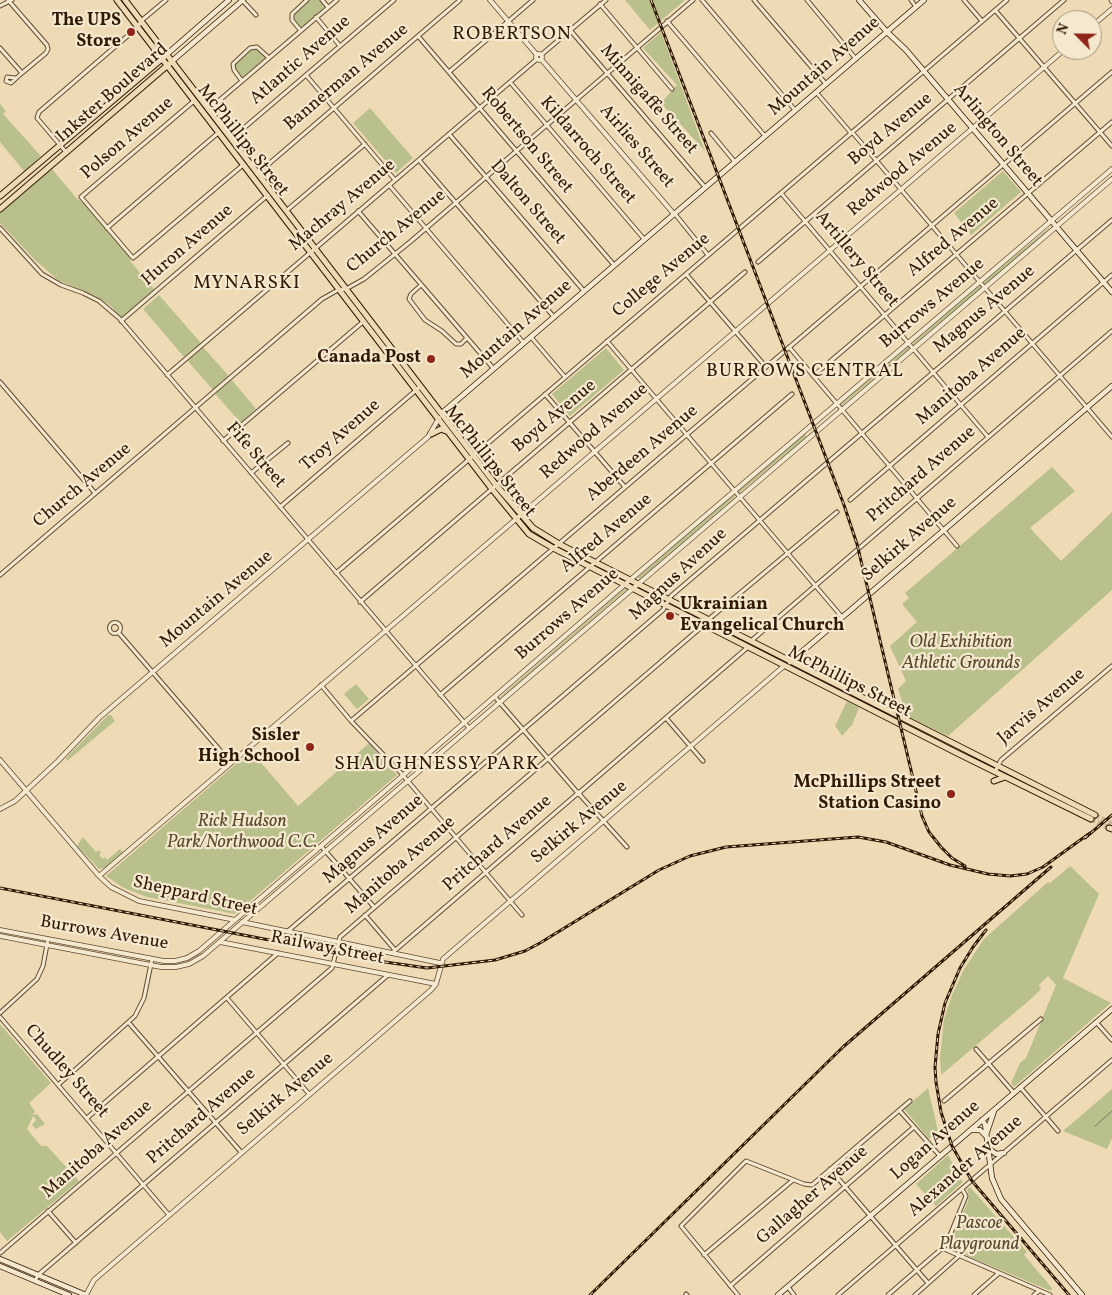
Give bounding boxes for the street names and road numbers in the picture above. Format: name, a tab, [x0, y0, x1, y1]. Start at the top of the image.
street label: Atlantic Avenue	[246, 11, 356, 111]
street label: Mountain Avenue	[765, 13, 885, 121]
street label: Bannerman Avenue	[280, 20, 414, 136]
street label: Inkster Boulevard	[53, 40, 173, 148]
street label: Minnigaffe Street	[594, 41, 702, 159]
street label: Arlington Street	[948, 80, 1046, 192]
street label: McPhillips Street	[192, 81, 292, 201]
street label: Robertson Street	[475, 83, 577, 199]
street label: Boyd Avenue	[845, 89, 937, 171]
street label: Polson Avenue	[77, 93, 179, 185]
street label: Kildarroch Street	[534, 93, 640, 209]
street label: Airlies Street	[594, 101, 678, 193]
street label: Redwood Avenue	[844, 118, 962, 222]
street label: Machray Avenue	[285, 155, 401, 257]
street label: Dalton Street	[484, 156, 570, 250]
street label: Church Avenue	[343, 186, 451, 278]
street label: Alfred Avenue	[904, 193, 1004, 283]
street label: Huron Avenue	[138, 200, 238, 292]
street label: Artillery Street	[809, 207, 903, 313]
street label: College Avenue	[609, 229, 715, 323]
street label: Burrows Avenue	[876, 254, 990, 354]
street label: Magnus Avenue	[930, 261, 1040, 359]
street label: Mountain Avenue	[457, 276, 577, 384]
street label: Manitoba Avenue	[913, 323, 1031, 431]
street label: Boyd Avenue	[509, 376, 601, 458]
street label: Redwood Avenue	[537, 379, 653, 485]
street label: Troy Avenue	[297, 395, 385, 477]
street label: Aberdeen Avenue	[583, 401, 703, 507]
street label: McPhillips Street	[439, 402, 539, 522]
street label: Fife Street	[220, 419, 290, 493]
street label: Pritchard Avenue	[863, 422, 981, 528]
street label: Church Avenue	[30, 439, 136, 533]
street label: Alfred Avenue	[557, 489, 657, 579]
street label: Selkirk Avenue	[858, 493, 962, 587]
street label: Magnus Avenue	[626, 524, 732, 626]
street label: Mountain Avenue	[156, 546, 278, 654]
street label: Burrows Avenue	[512, 564, 624, 666]
street label: McPhillips Street	[783, 642, 915, 724]
street label: Jarvis Avenue	[994, 664, 1090, 750]
street label: Selkirk Avenue	[528, 777, 632, 869]
street label: Magnus Avenue	[319, 791, 429, 889]
street label: Pritchard Avenue	[439, 791, 557, 897]
street label: Manitoba Avenue	[342, 812, 460, 920]
street label: Sheppard Street	[131, 872, 259, 922]
street label: Burrows Avenue	[38, 912, 170, 956]
street label: Railway Street	[269, 927, 385, 971]
street label: Chudley Street	[19, 1021, 113, 1123]
street label: Selkirk Avenue	[234, 1049, 338, 1141]
street label: Pritchard Avenue	[143, 1064, 261, 1170]
street label: Manitoba Avenue	[39, 1096, 157, 1204]
street label: Logan Avenue	[887, 1096, 985, 1186]
street label: Alexander Avenue	[904, 1111, 1028, 1223]
street label: Gallagher Avenue	[753, 1142, 873, 1250]

